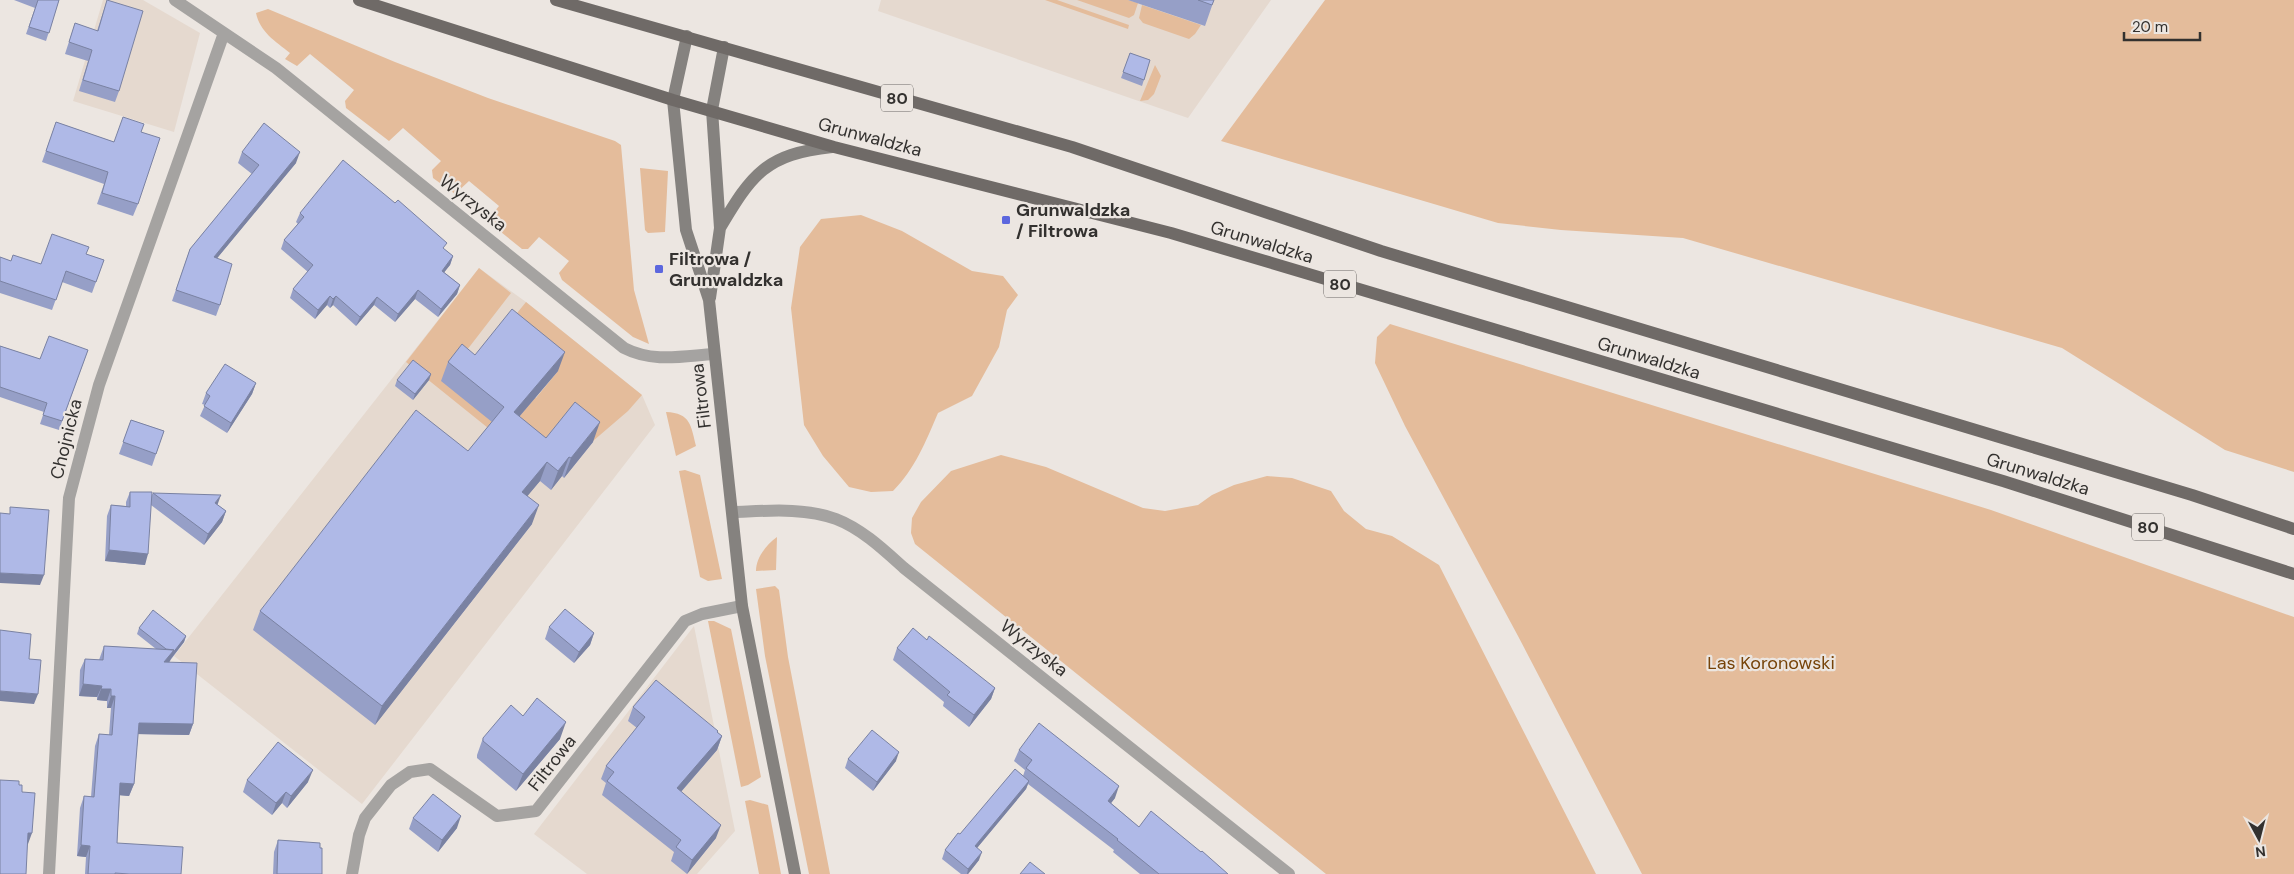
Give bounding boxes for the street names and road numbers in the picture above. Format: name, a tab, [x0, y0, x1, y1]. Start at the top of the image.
road number: 80	[881, 85, 913, 112]
street label: Grunwaldzka	[815, 112, 925, 162]
street label: Wyrzyska	[434, 169, 512, 237]
street label: Grunwaldzka	[1208, 215, 1316, 269]
road number: 80	[1324, 270, 1356, 298]
street label: Grunwaldzka	[1595, 331, 1703, 385]
street label: Filtrowa	[685, 362, 717, 430]
street label: Chojnicka	[44, 396, 88, 482]
street label: Grunwaldzka	[1984, 447, 2092, 501]
road number: 80	[2132, 514, 2164, 540]
street label: Wyrzyska	[995, 614, 1073, 682]
street label: Filtrowa	[523, 730, 581, 796]

